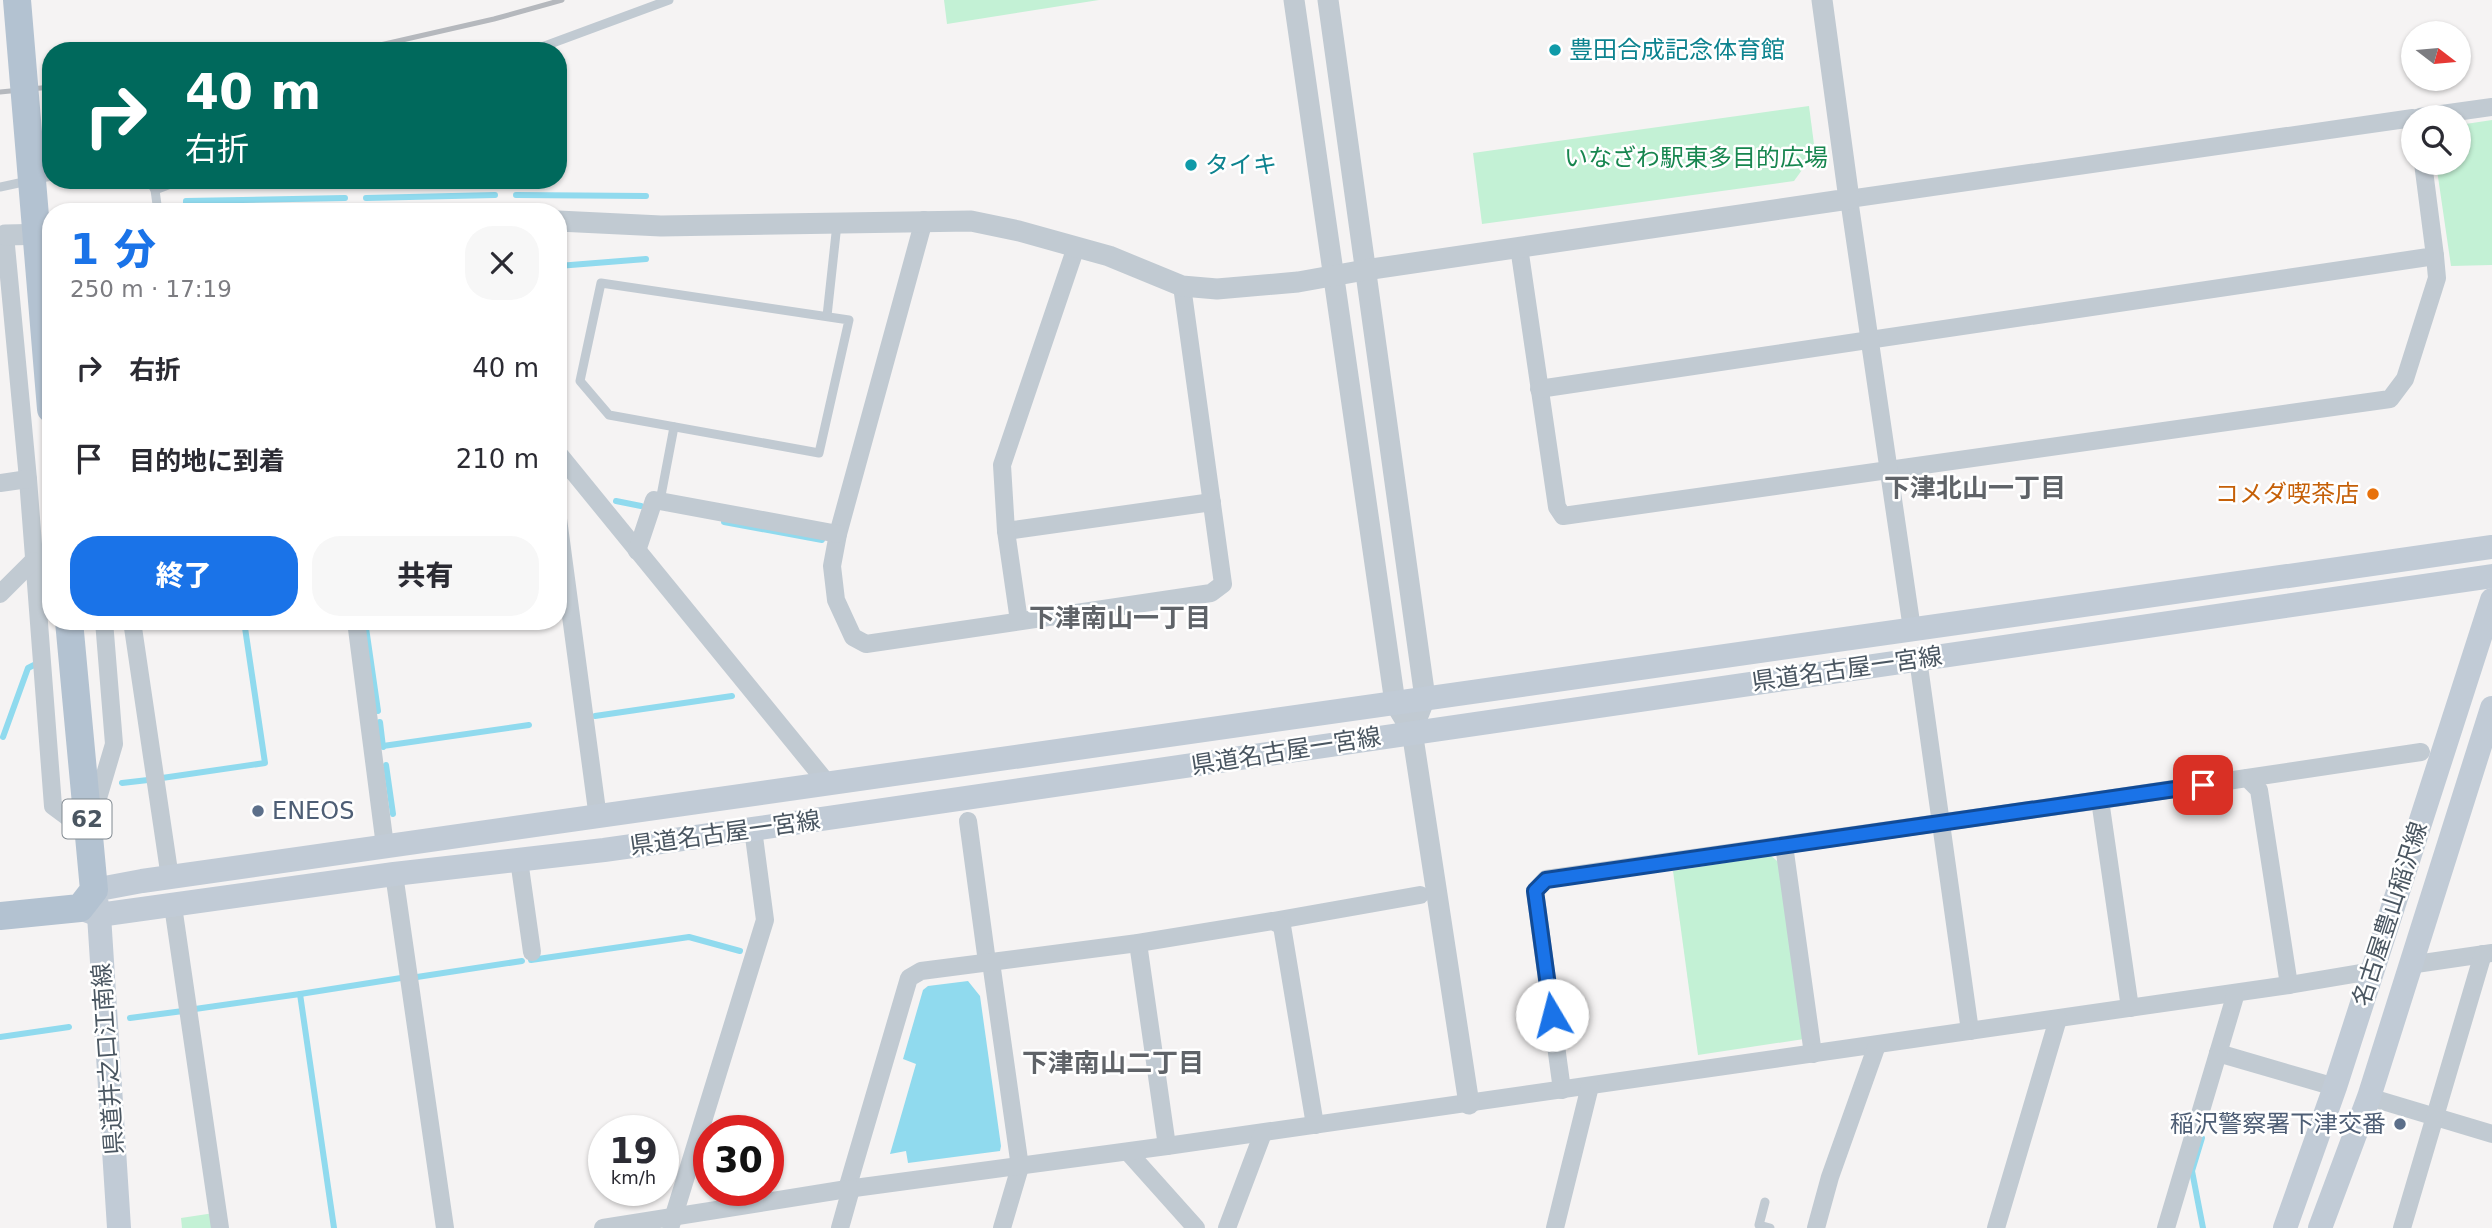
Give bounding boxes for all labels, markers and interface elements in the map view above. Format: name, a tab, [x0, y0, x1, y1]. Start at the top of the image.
north arrow	[2401, 21, 2471, 91]
map controls	[2401, 21, 2471, 175]
place label: 豊田合成記念体育館	[1569, 36, 1785, 64]
marker: 豊田合成記念体育館	[1547, 42, 1563, 58]
text: 40 m	[185, 64, 321, 121]
icon: right	[70, 70, 161, 161]
button: search	[2401, 105, 2471, 175]
text: 右折	[185, 130, 249, 168]
park label: いなざわ駅東多目的広場	[1564, 144, 1828, 172]
place label: タイキ	[1205, 151, 1277, 179]
marker: タイキ	[1183, 157, 1199, 173]
text: 1 分	[70, 225, 156, 274]
button: close	[465, 226, 539, 300]
text: 250 m · 17:19	[70, 276, 232, 302]
icon: right	[70, 349, 108, 387]
text: 40 m	[472, 353, 539, 383]
text: 右折	[129, 355, 181, 385]
icon: arrive	[70, 440, 108, 478]
text: 210 m	[456, 444, 539, 474]
text: 目的地に到着	[129, 446, 285, 476]
district label: 下津北山一丁目	[1884, 473, 2066, 503]
place label: コメダ喫茶店	[2215, 480, 2359, 508]
marker: コメダ喫茶店	[2365, 486, 2381, 502]
button: 終了	[70, 536, 298, 616]
button: 共有	[312, 536, 539, 616]
district label: 下津南山一丁目	[1029, 603, 1211, 633]
street label: 県道名古屋一宮線	[1750, 642, 1944, 696]
street label: 県道名古屋一宮線	[1189, 722, 1383, 780]
pin	[2173, 755, 2233, 815]
icon: arrive	[2184, 766, 2222, 804]
place label: ENEOS	[272, 797, 354, 825]
road number: 62	[62, 800, 112, 838]
marker: ENEOS	[250, 803, 266, 819]
street label: 県道名古屋一宮線	[628, 806, 822, 860]
street label: 名古屋豊山稲沢線	[2347, 818, 2433, 1010]
street label: 県道井之口江南線	[87, 962, 129, 1156]
position arrow	[1515, 978, 1589, 1052]
district label: 下津南山二丁目	[1022, 1048, 1204, 1078]
place label: 稲沢警察署下津交番	[2170, 1110, 2386, 1138]
speed limit sign: 30	[693, 1115, 784, 1206]
marker: 稲沢警察署下津交番	[2392, 1116, 2408, 1132]
text: 19	[609, 1131, 658, 1171]
text: km/h	[611, 1167, 656, 1188]

